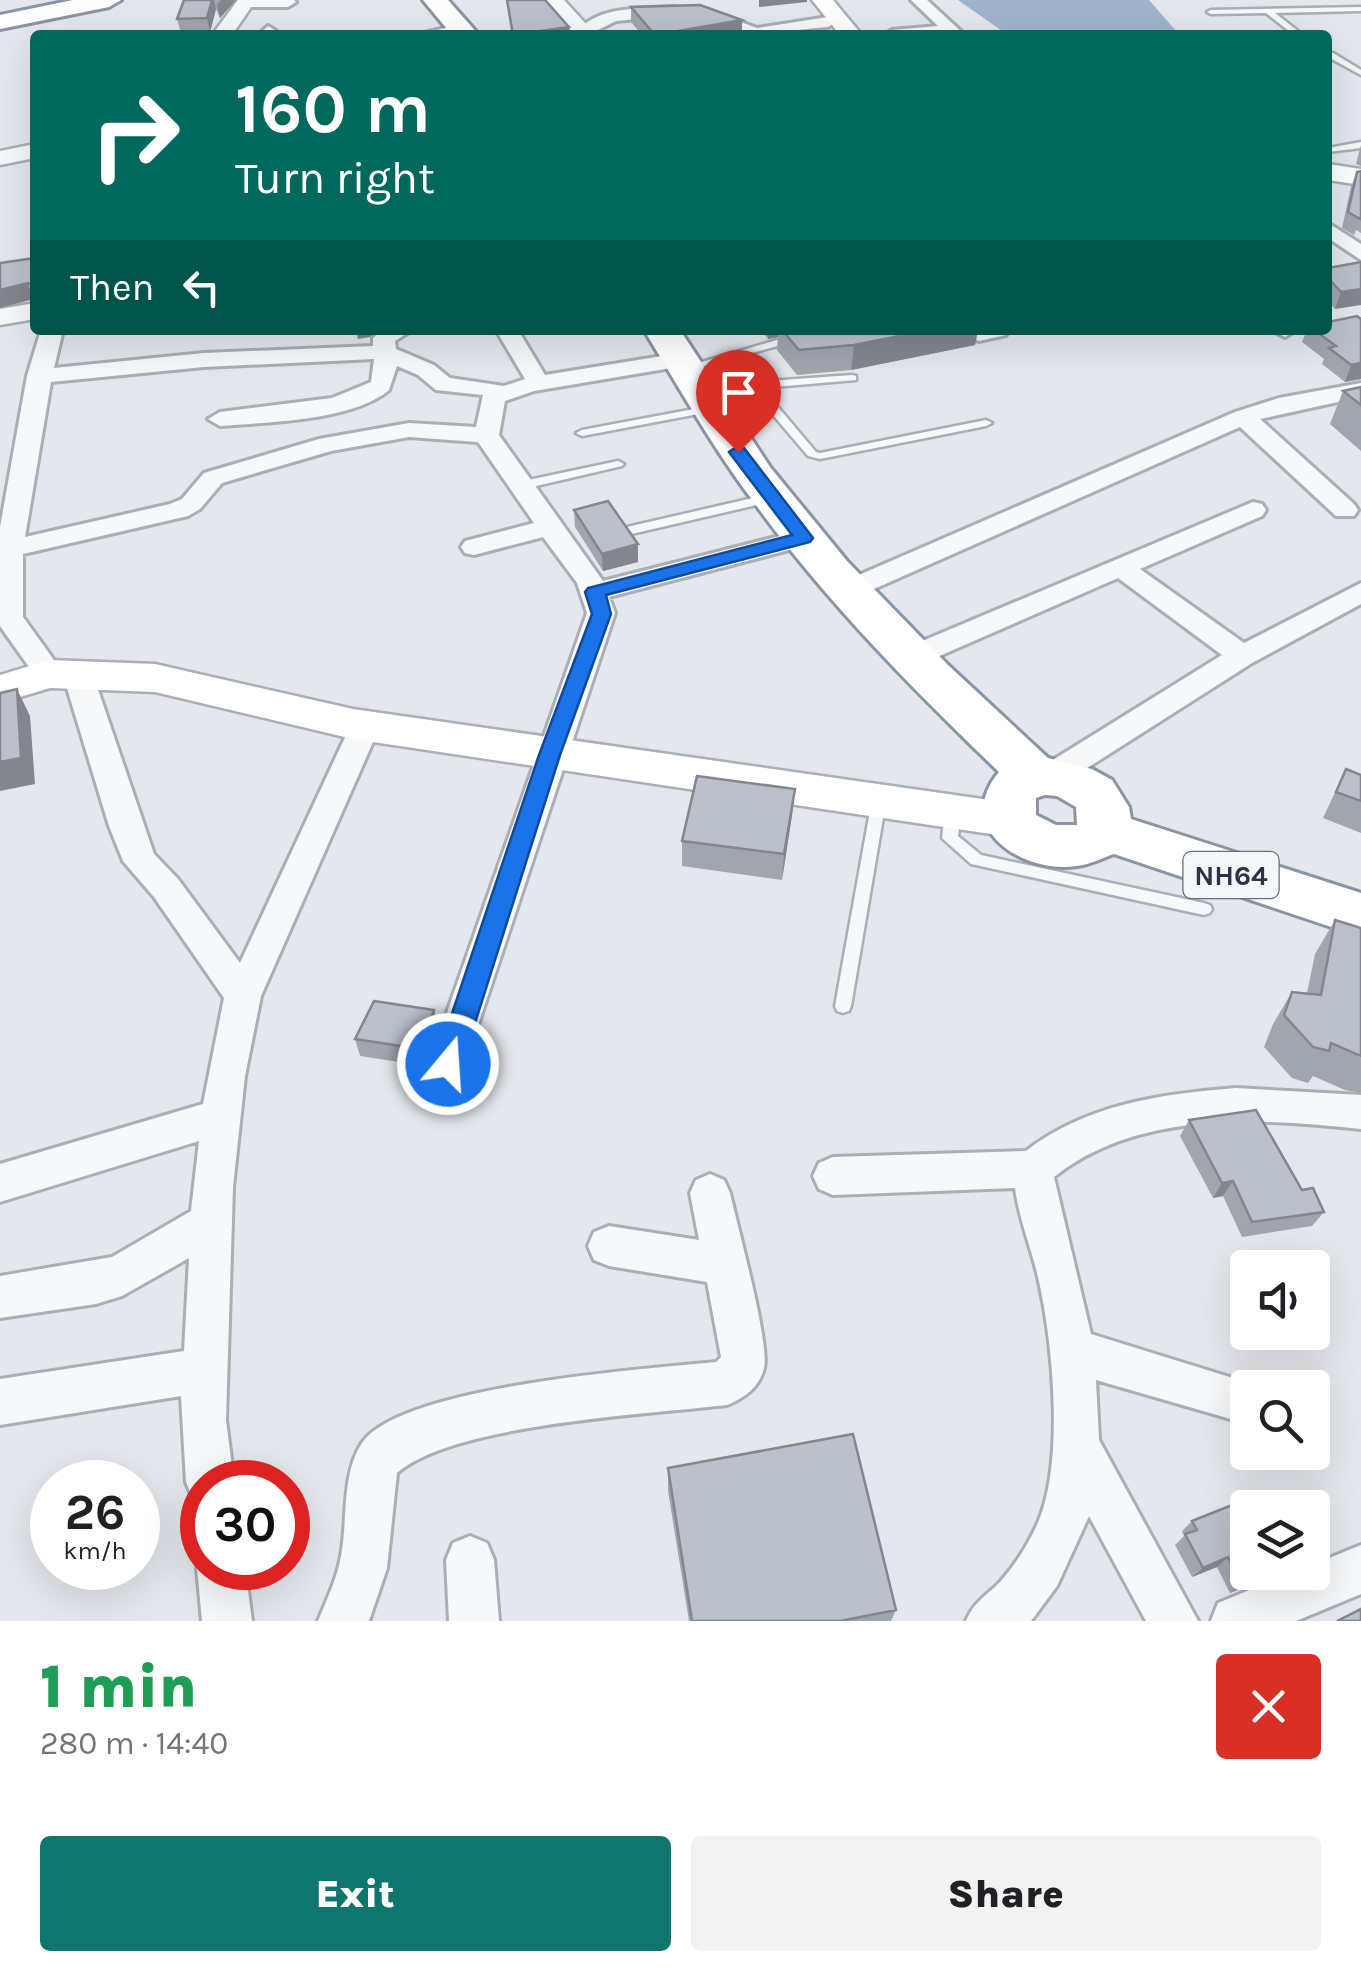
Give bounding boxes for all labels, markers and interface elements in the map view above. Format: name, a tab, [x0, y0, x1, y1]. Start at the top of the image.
text: 160 m	[235, 68, 431, 150]
icon: right	[70, 70, 200, 200]
text: Turn right	[235, 152, 435, 204]
icon: left	[174, 260, 229, 315]
text: Then	[70, 265, 154, 310]
pin	[696, 350, 781, 453]
icon: arrive	[711, 365, 766, 420]
road number: NH64	[1184, 852, 1278, 898]
position arrow	[396, 1012, 500, 1116]
map controls	[1230, 1250, 1330, 1590]
button: sound	[1230, 1250, 1330, 1350]
button: search	[1230, 1370, 1330, 1470]
speed limit sign: 30	[180, 1460, 310, 1590]
text: 26	[65, 1483, 125, 1542]
button: layers	[1230, 1490, 1330, 1590]
text: km/h	[63, 1536, 127, 1565]
text: 1 min	[40, 1652, 197, 1722]
button: close	[1216, 1654, 1321, 1759]
text: 280 m · 14:40	[40, 1725, 228, 1762]
button: Exit	[40, 1836, 671, 1951]
button: Share	[691, 1836, 1321, 1951]

